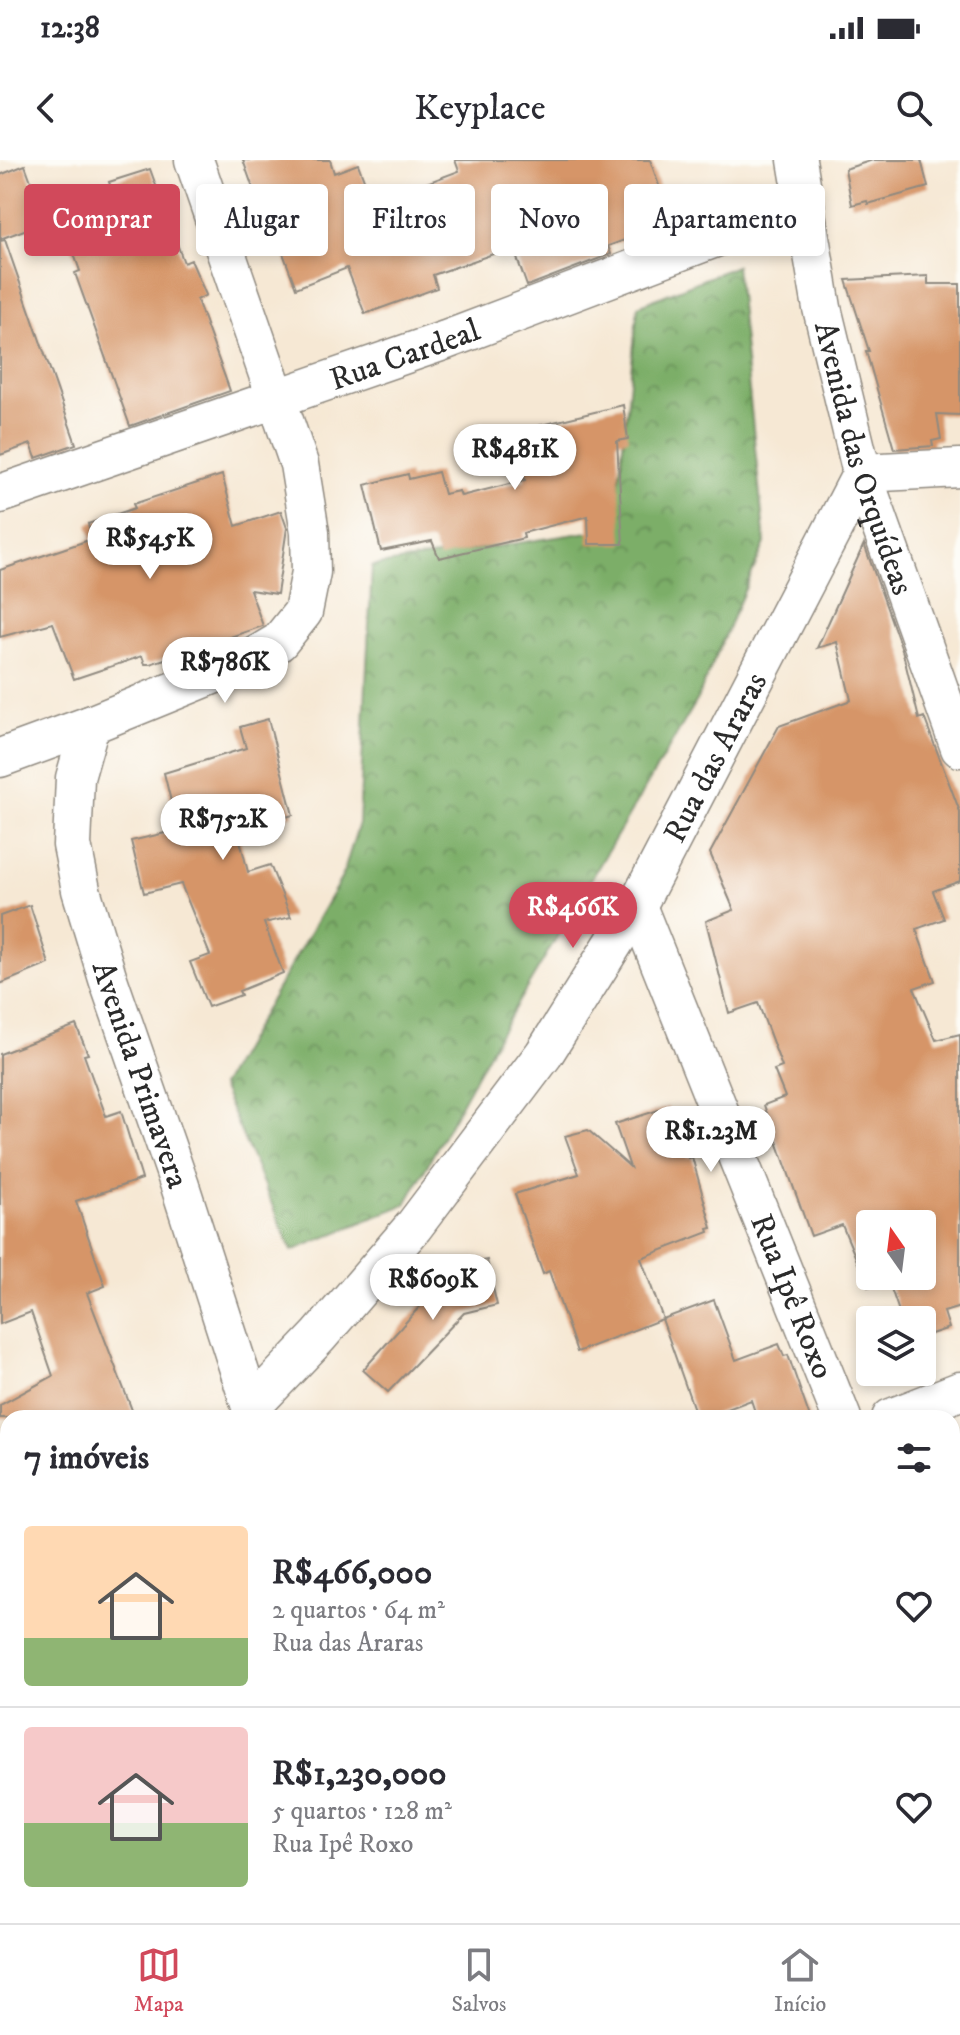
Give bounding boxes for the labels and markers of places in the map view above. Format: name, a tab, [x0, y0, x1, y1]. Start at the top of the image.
pin: R$481K	[450, 424, 580, 492]
pin: R$545K	[85, 513, 215, 581]
pin: R$786K	[160, 637, 290, 705]
pin: R$752K	[158, 794, 288, 862]
pin: R$466K	[508, 882, 638, 950]
pin: R$1.23M	[637, 1106, 785, 1174]
pin: R$609K	[368, 1254, 498, 1322]

